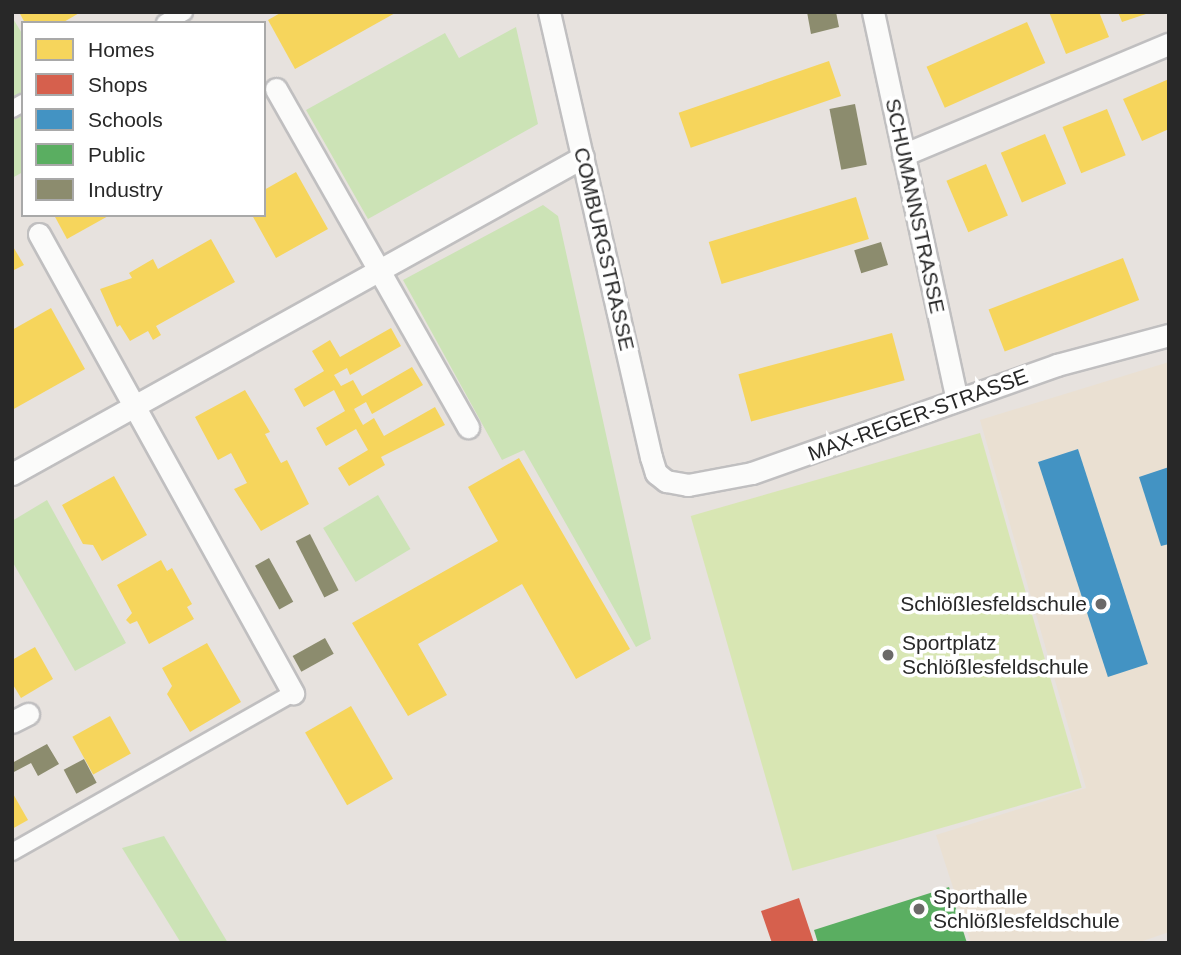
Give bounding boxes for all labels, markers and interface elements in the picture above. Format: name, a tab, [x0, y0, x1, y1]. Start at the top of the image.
legend	[21, 21, 266, 217]
text: Homes	[88, 38, 155, 61]
text: Shops	[88, 73, 148, 96]
street label: SCHUMANNSTRASSE	[880, 96, 950, 316]
text: Schools	[88, 108, 163, 131]
text: Public	[88, 143, 145, 166]
street label: COMBURGSTRASSE	[568, 145, 640, 353]
text: Industry	[88, 178, 163, 201]
street label: MAX-REGER-STRASSE	[805, 363, 1031, 467]
place label: Schlößlesfeldschule	[900, 591, 1087, 617]
marker: Schlößlesfeldschule	[1093, 596, 1109, 612]
place label: Sportplatz Schlößlesfeldschule	[902, 630, 1089, 680]
marker: Sportplatz Schlößlesfeldschule	[880, 647, 896, 663]
place label: Sporthalle Schlößlesfeldschule	[933, 884, 1120, 934]
marker: Sporthalle Schlößlesfeldschule	[911, 901, 927, 917]

